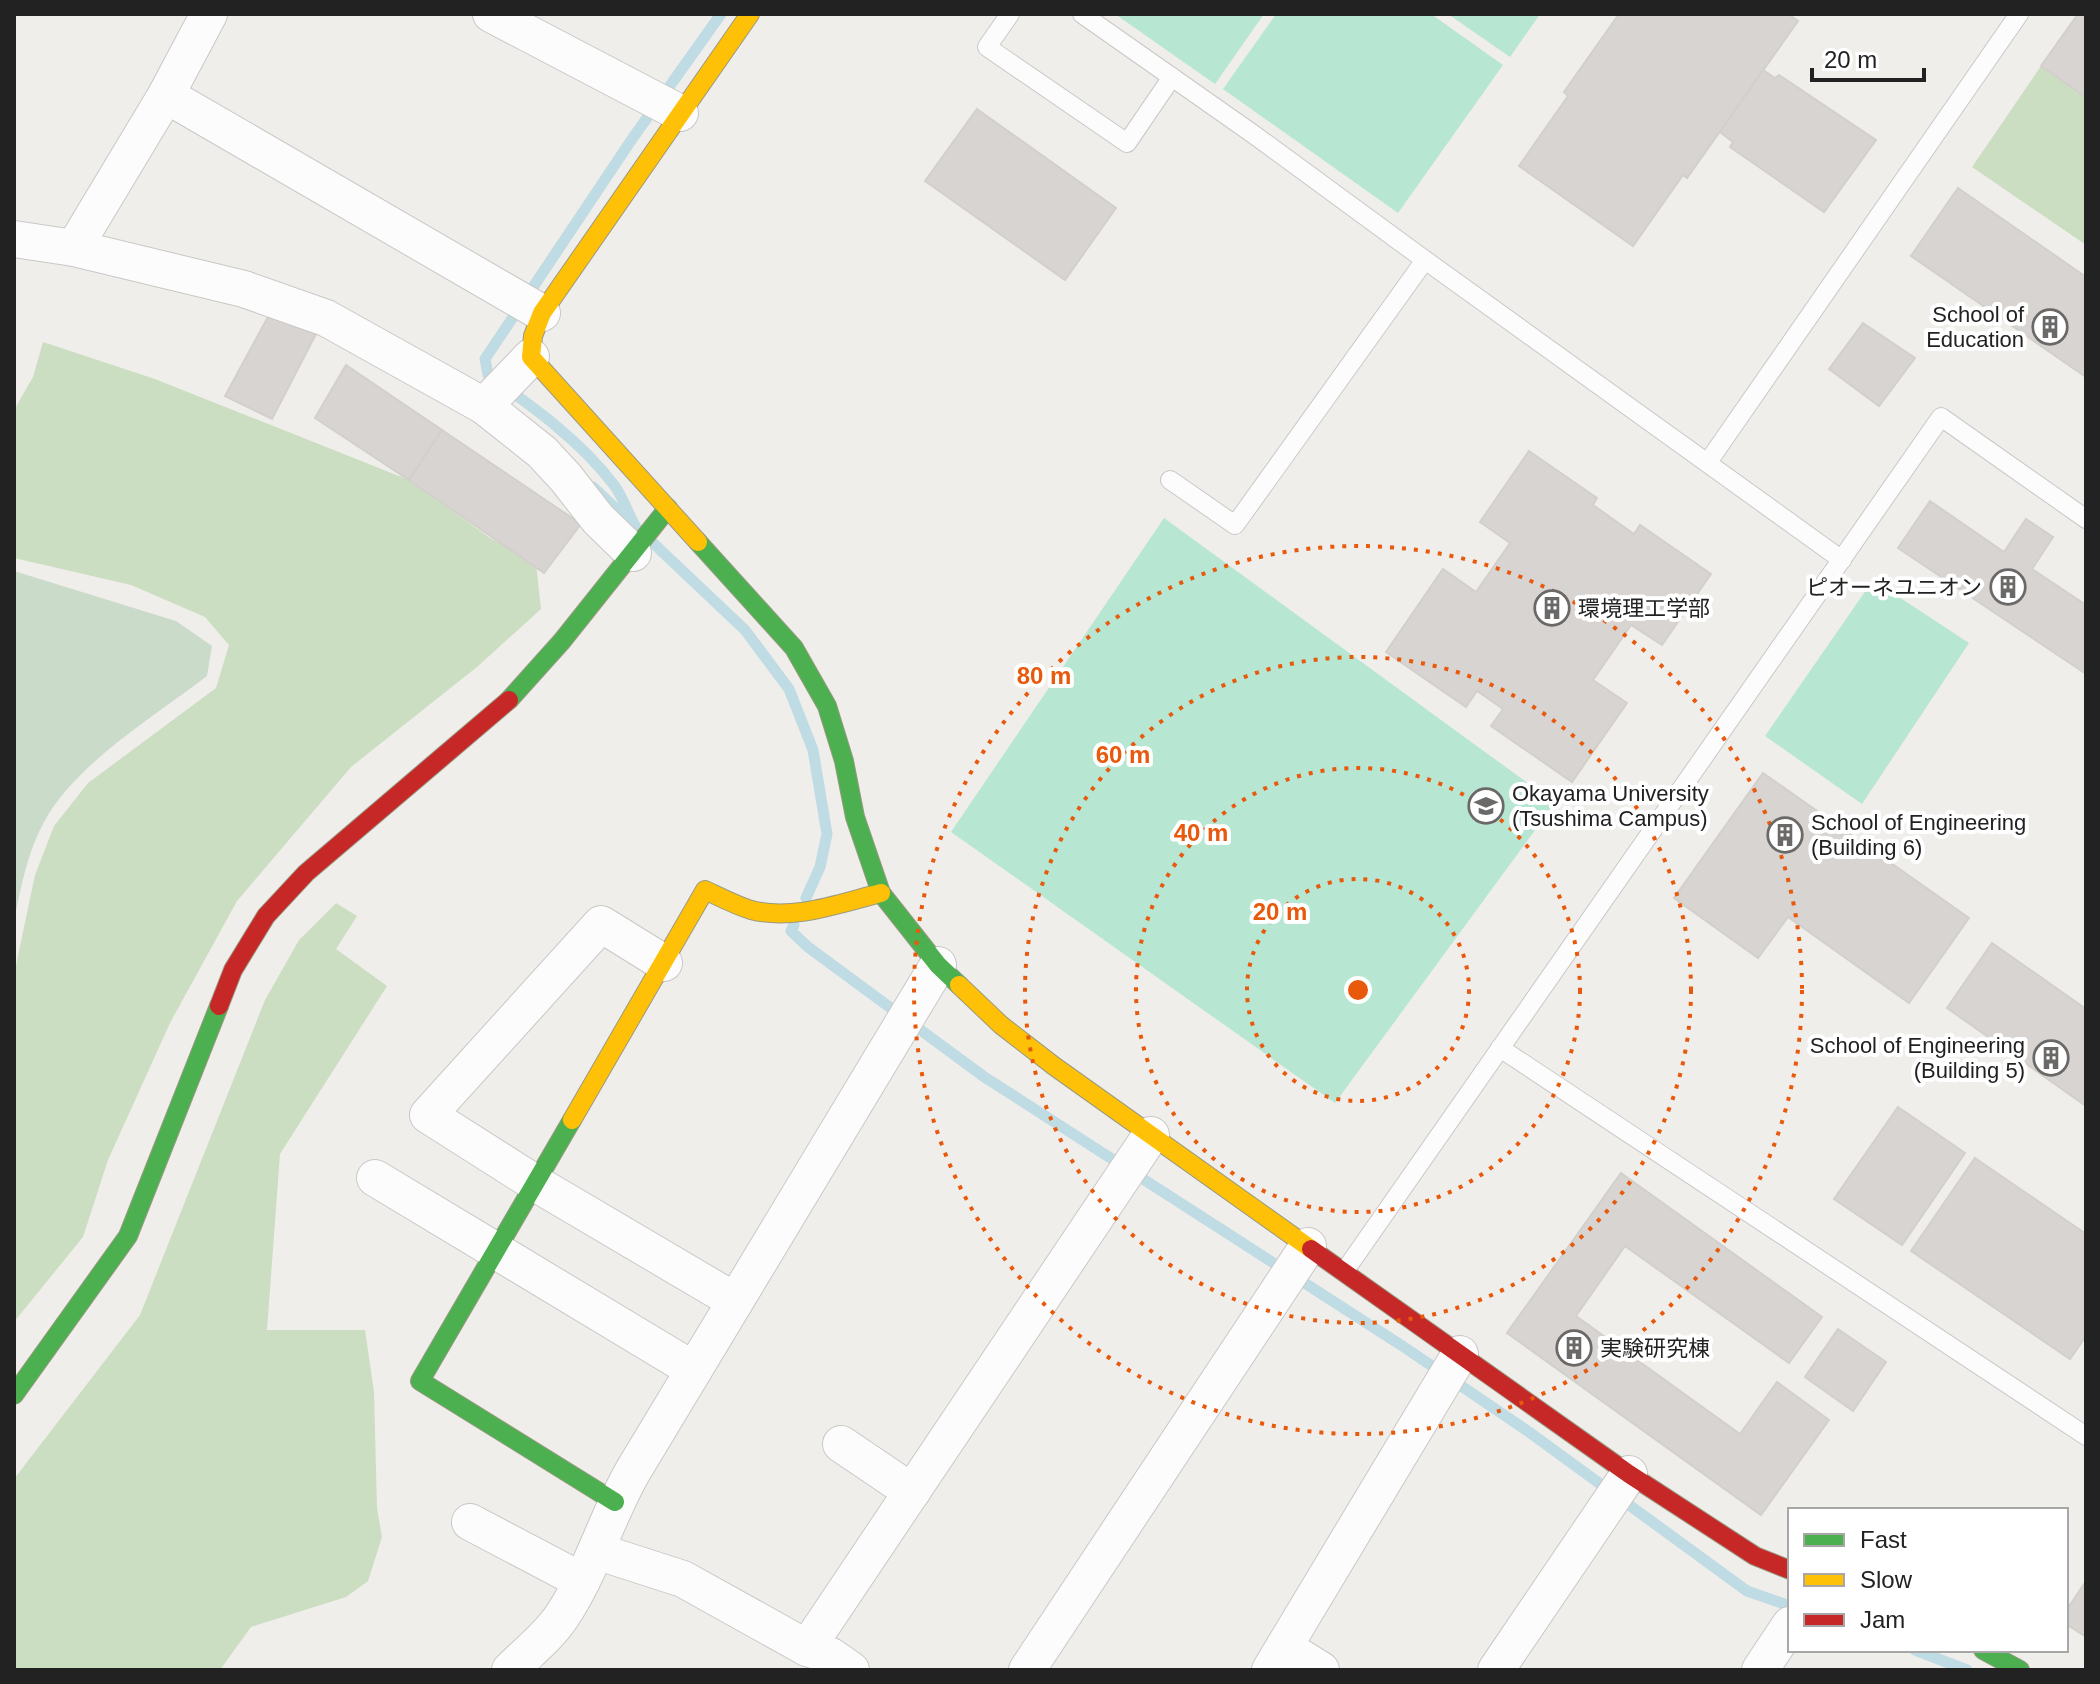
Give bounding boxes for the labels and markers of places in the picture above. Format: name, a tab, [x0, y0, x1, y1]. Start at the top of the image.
place label: School of Education	[1926, 302, 2025, 352]
building icon: School of Education	[2031, 308, 2069, 346]
building icon: ピオーネユニオン	[1989, 568, 2027, 606]
place label: ピオーネユニオン	[1806, 575, 1982, 600]
building icon: 環境理工学部	[1533, 589, 1571, 627]
place label: 環境理工学部	[1578, 596, 1710, 621]
place label: Okayama University (Tsushima Campus)	[1512, 781, 1709, 831]
school or university icon: Okayama University (Tsushima Campus)	[1467, 787, 1505, 825]
place label: School of Engineering (Building 6)	[1811, 810, 2026, 860]
building icon: School of Engineering (Building 6)	[1766, 816, 1804, 854]
centre of rings	[1344, 976, 1372, 1004]
place label: School of Engineering (Building 5)	[1810, 1033, 2025, 1083]
building icon: School of Engineering (Building 5)	[2032, 1039, 2070, 1077]
building icon: 実験研究棟	[1555, 1329, 1593, 1367]
place label: 実験研究棟	[1600, 1336, 1710, 1361]

